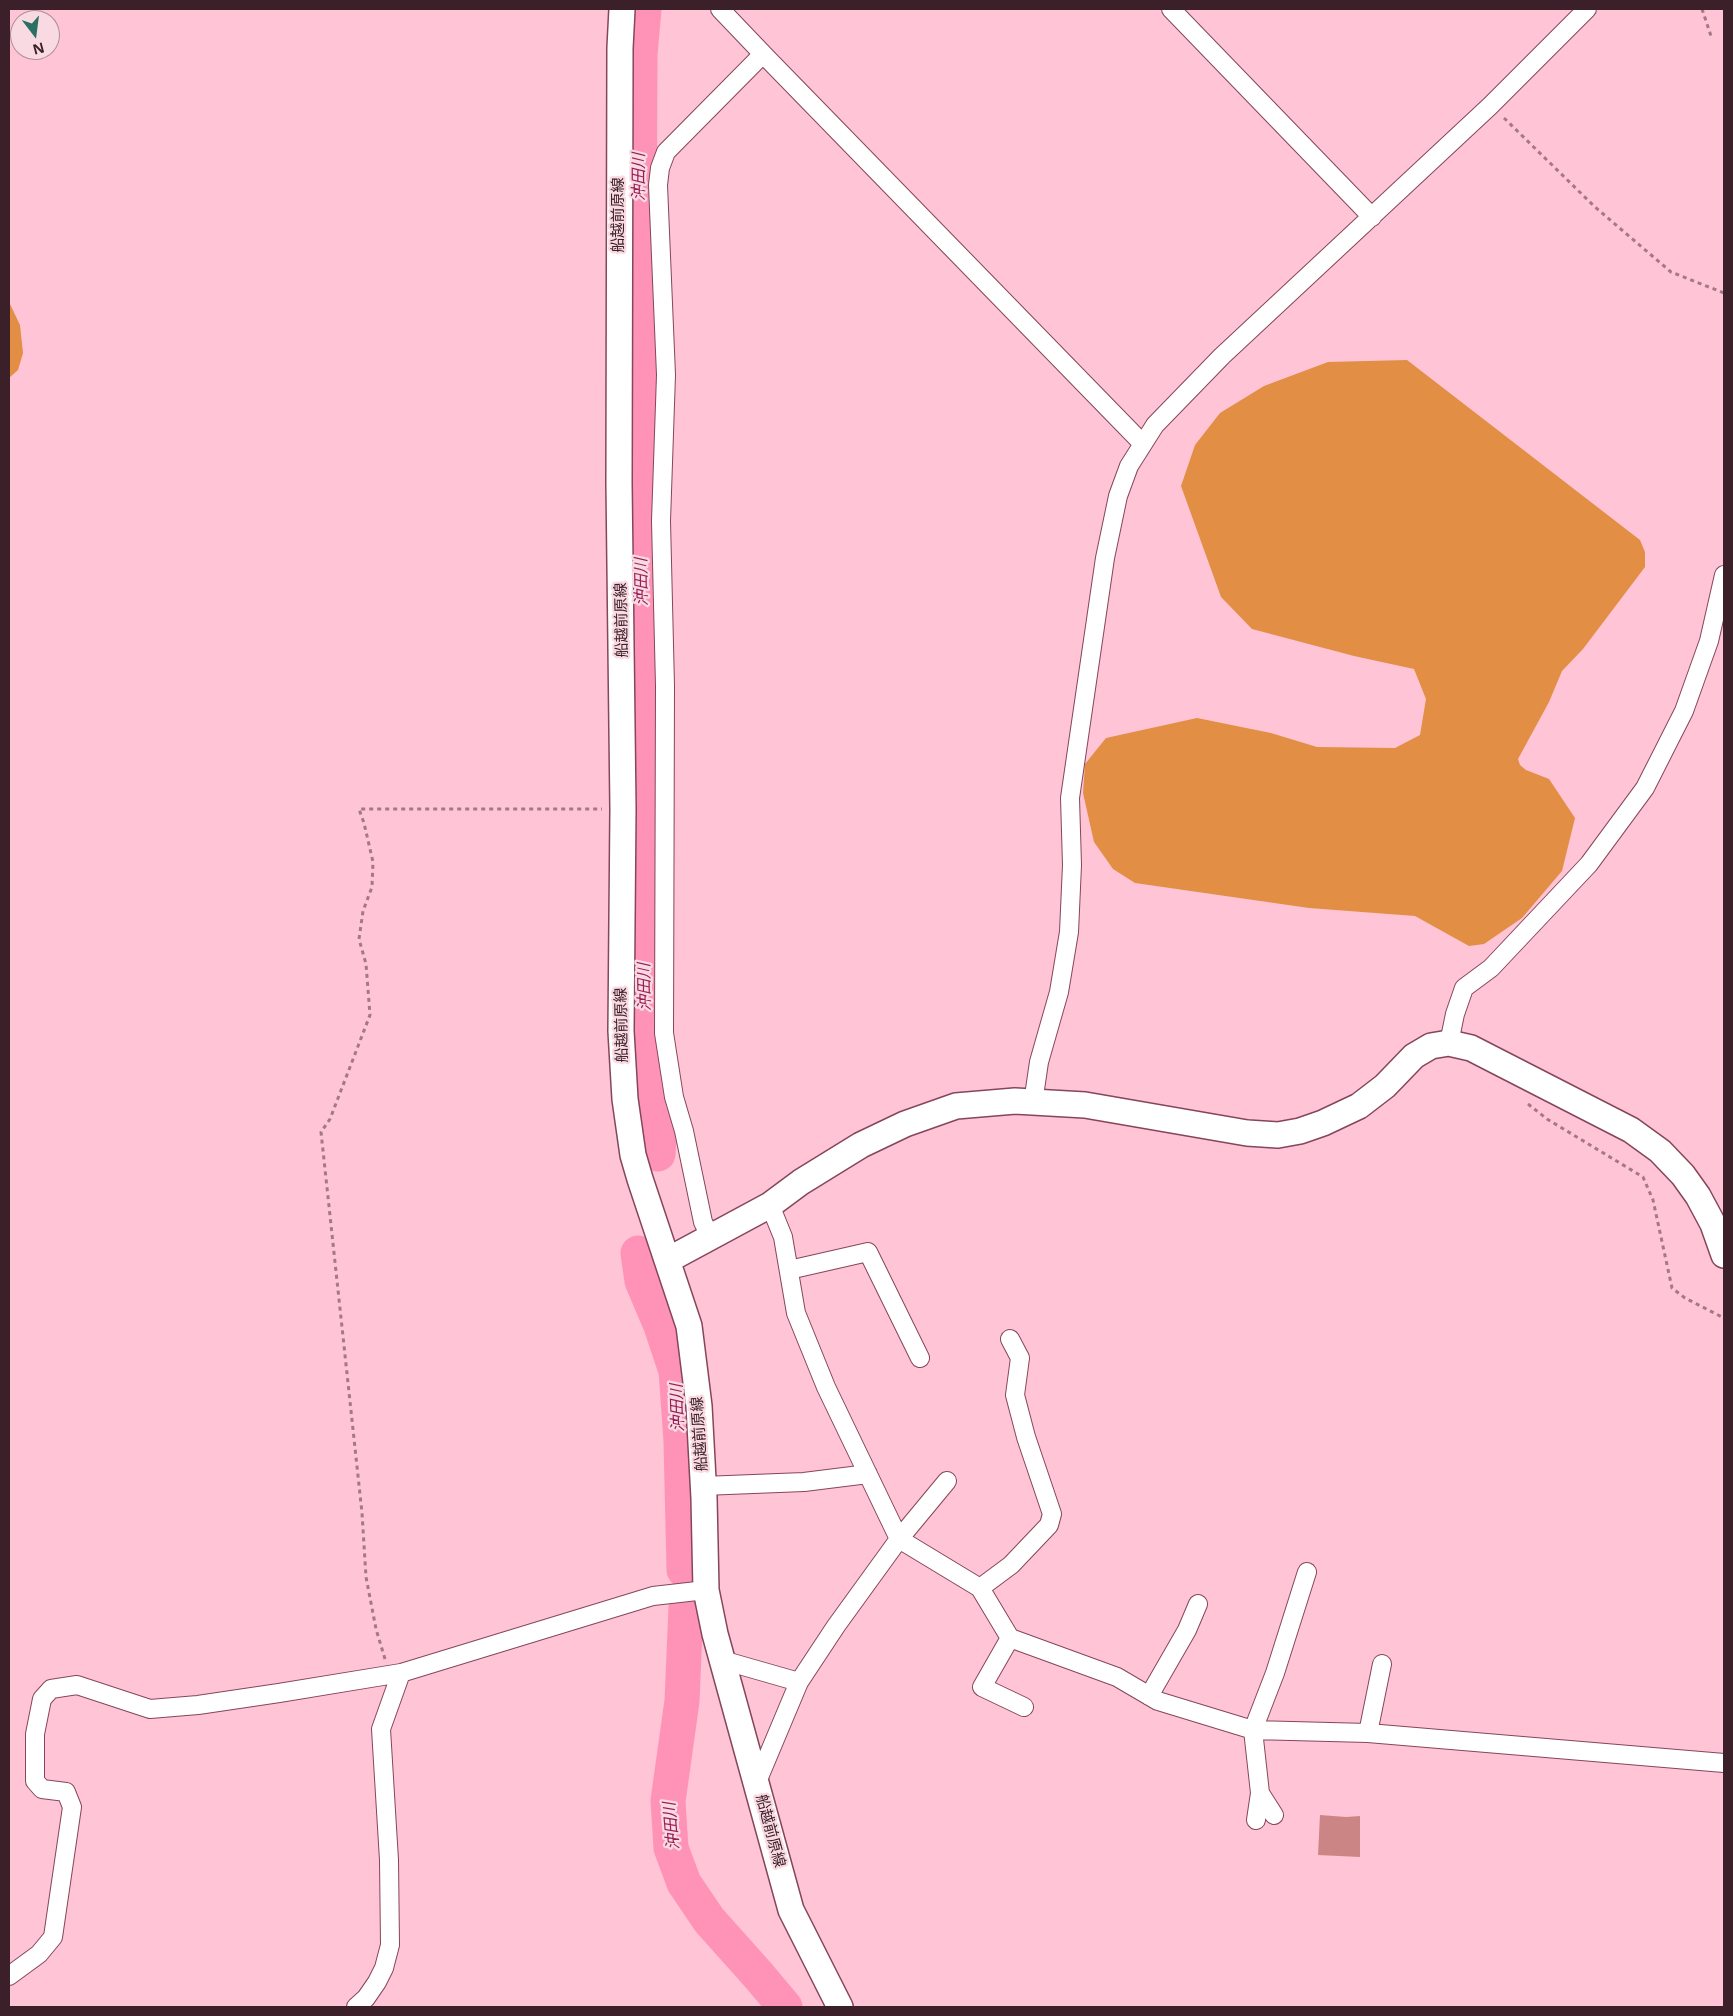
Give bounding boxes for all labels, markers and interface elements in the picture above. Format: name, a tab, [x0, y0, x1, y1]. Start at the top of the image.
north arrow	[10, 10, 60, 60]
text: N	[31, 38, 47, 60]
water label: 沖田川	[629, 153, 649, 201]
street label: 船越前原線	[610, 178, 628, 252]
water label: 沖田川	[632, 558, 652, 606]
street label: 船越前原線	[612, 582, 632, 658]
water label: 沖田川	[635, 963, 655, 1011]
street label: 船越前原線	[612, 987, 632, 1063]
water label: 沖田川	[668, 1384, 688, 1432]
street label: 船越前原線	[688, 1396, 712, 1472]
street label: 船越前原線	[752, 1792, 788, 1870]
water label: 沖田川	[660, 1801, 684, 1851]

